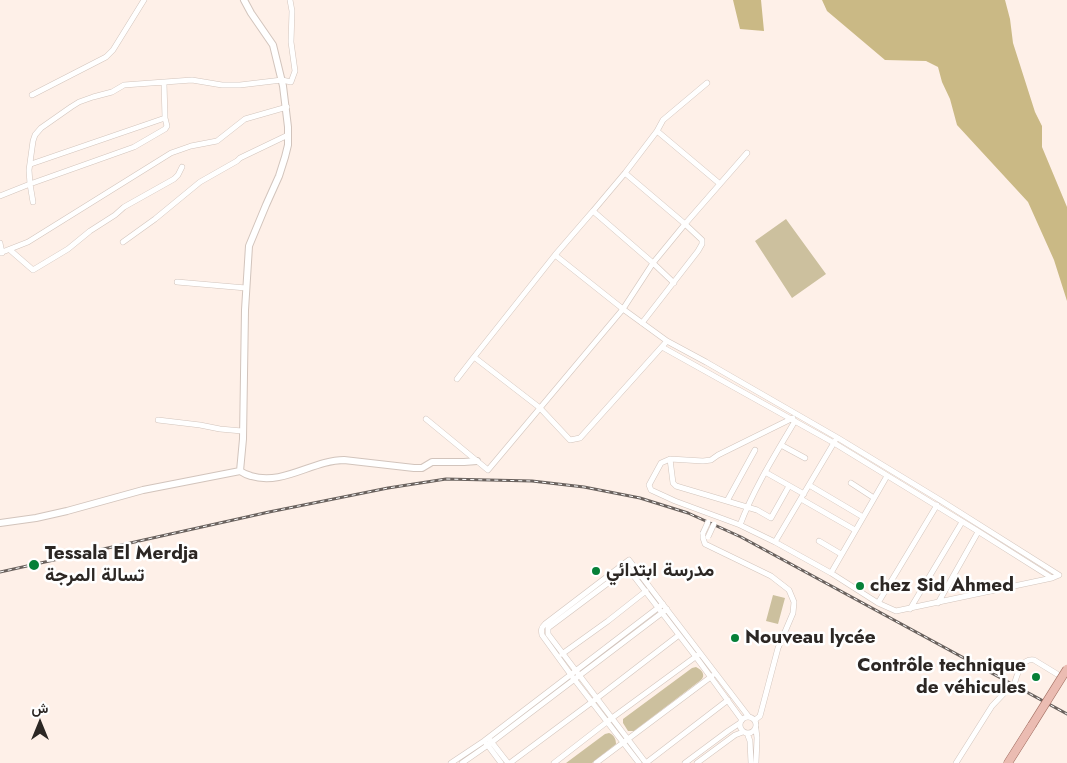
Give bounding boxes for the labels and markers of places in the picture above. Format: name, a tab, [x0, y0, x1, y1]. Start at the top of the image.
place label: Tessala El Merdja تسالة المرجة	[45, 543, 198, 587]
marker: Tessala El Merdja تسالة المرجة	[27, 558, 41, 572]
place label: مدرسة ابتدائي	[606, 560, 714, 582]
marker: مدرسة ابتدائي	[590, 565, 602, 577]
place label: chez Sid Ahmed	[870, 575, 1014, 597]
marker: chez Sid Ahmed	[854, 580, 866, 592]
place label: Nouveau lycée	[745, 627, 876, 649]
marker: Nouveau lycée	[729, 632, 741, 644]
place label: Contrôle technique de véhicules	[857, 655, 1026, 699]
marker: Contrôle technique de véhicules	[1030, 671, 1042, 683]

